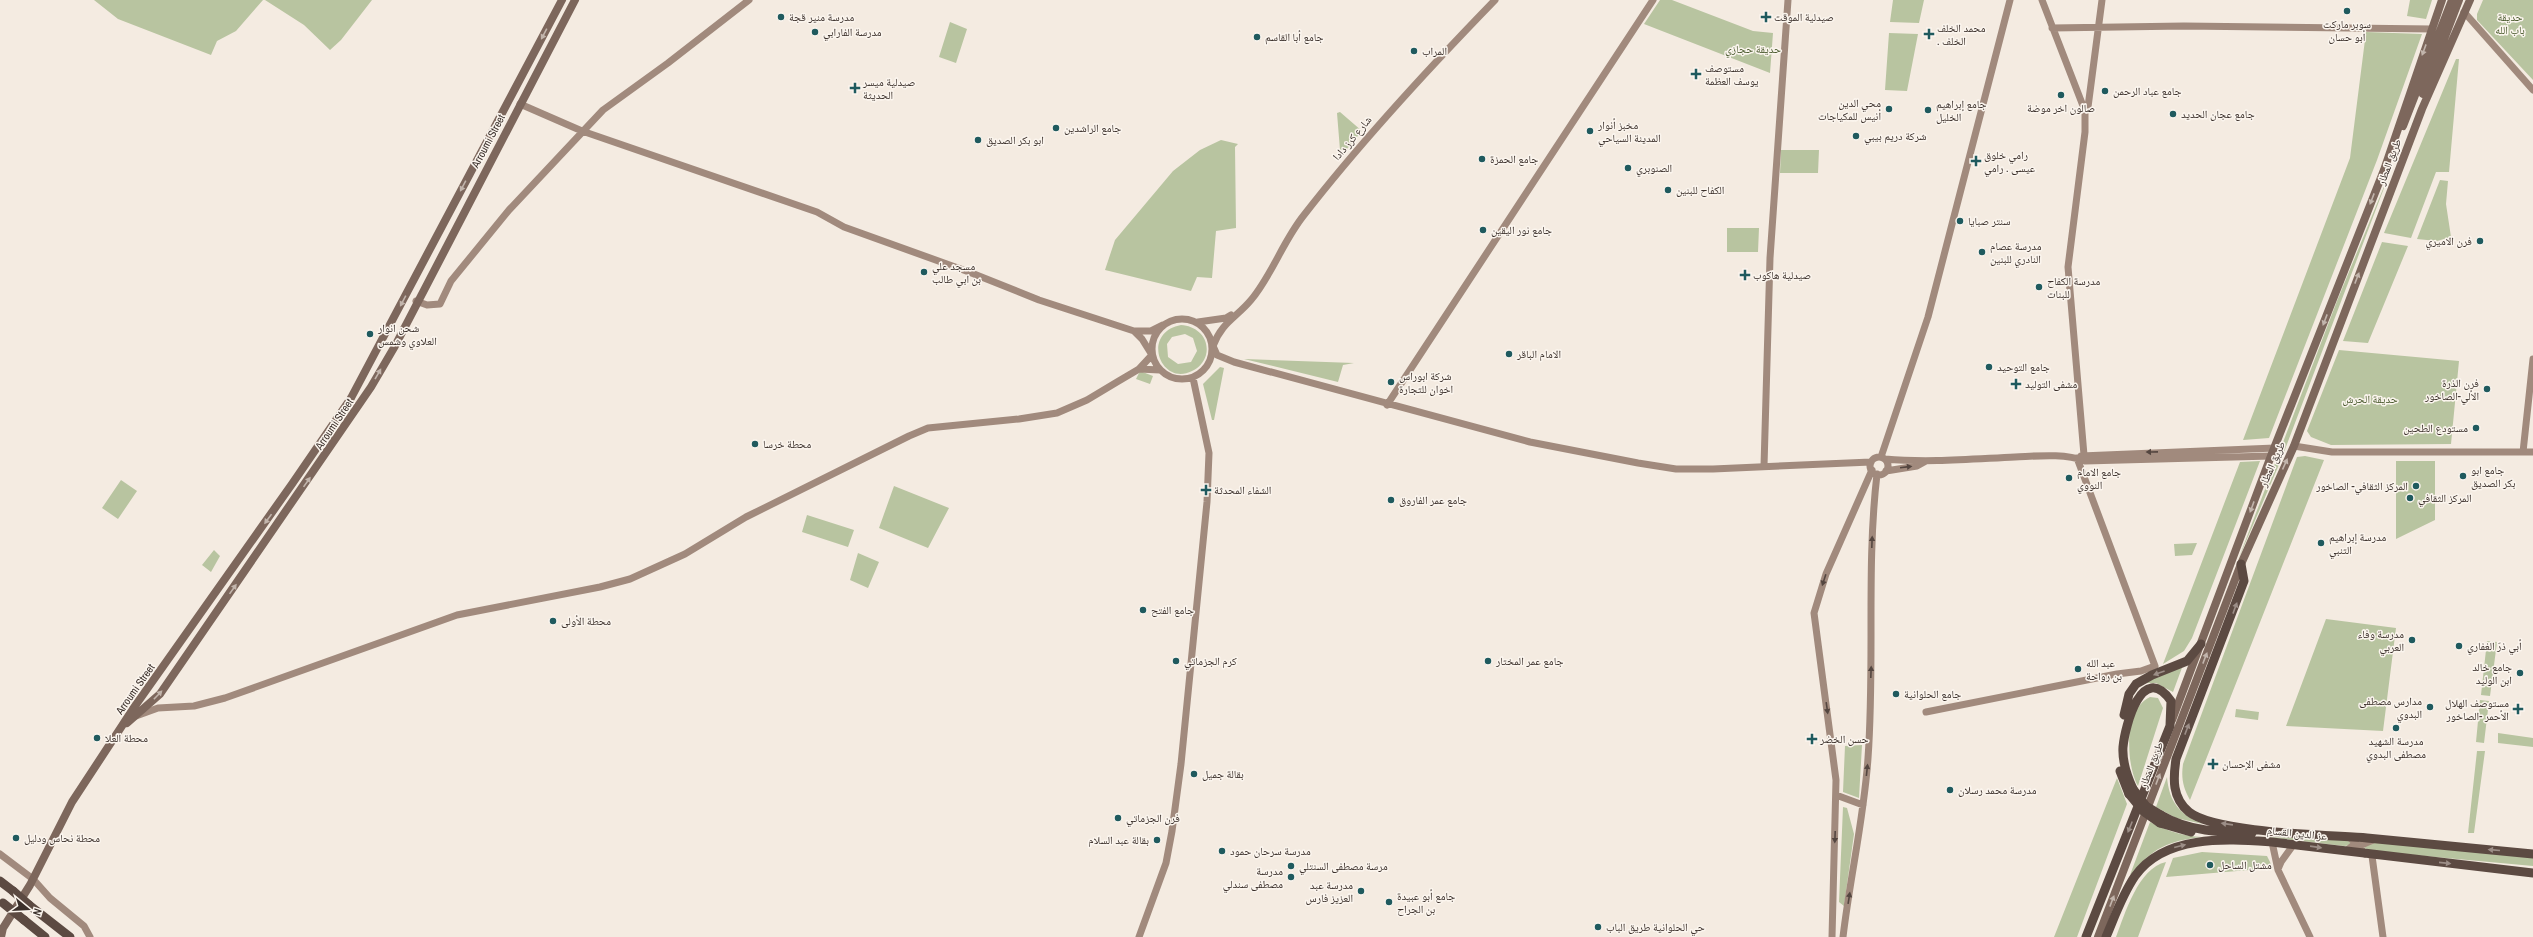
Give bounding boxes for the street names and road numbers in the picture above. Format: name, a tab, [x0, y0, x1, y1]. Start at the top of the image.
street label: Arroumi Street	[468, 111, 508, 171]
street label: شارع كرز دادا	[1329, 113, 1375, 163]
street label: طريق المطار	[2373, 137, 2404, 188]
street label: Arroumi Street	[311, 395, 356, 453]
street label: طريق المطار	[2255, 439, 2288, 490]
street label: Arroumi Street	[112, 661, 158, 718]
street label: طريق المطار	[2135, 740, 2166, 791]
street label: عز الدين القسام	[2266, 823, 2328, 843]

